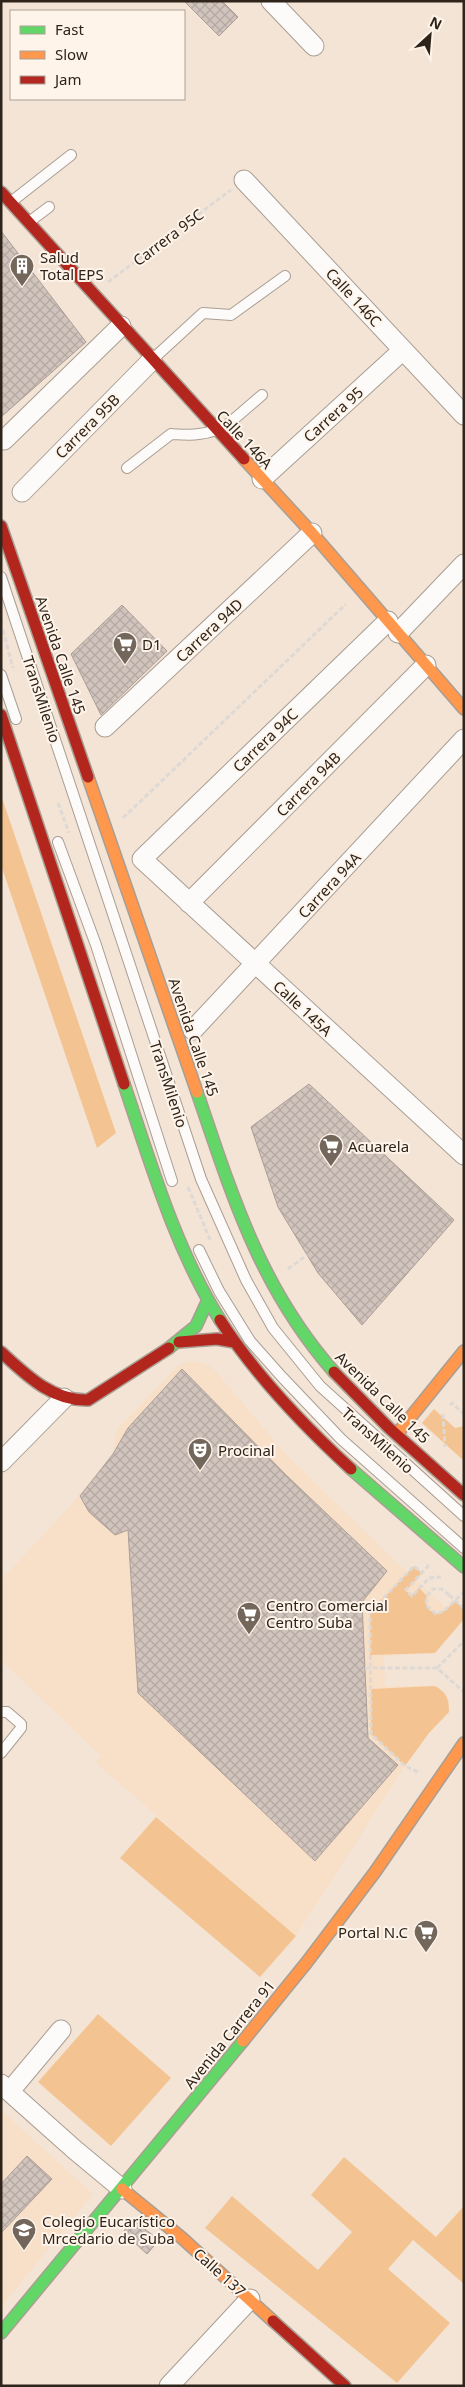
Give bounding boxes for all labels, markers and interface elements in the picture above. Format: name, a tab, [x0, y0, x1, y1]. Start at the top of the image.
legend	[10, 10, 185, 100]
north arrow	[405, 10, 455, 60]
text: N	[427, 12, 445, 34]
text: Fast	[55, 19, 84, 39]
text: Slow	[55, 44, 88, 64]
text: Jam	[53, 69, 82, 89]
street label: Carrera 95C	[129, 204, 208, 270]
place label: Salud Total EPS	[40, 247, 104, 284]
building icon: Salud Total EPS	[9, 253, 35, 287]
street label: Calle 146C	[322, 263, 387, 331]
street label: Carrera 95	[299, 382, 367, 446]
street label: Carrera 95B	[50, 389, 124, 463]
street label: Calle 146A	[213, 405, 278, 473]
street label: Avenida Calle 145	[31, 593, 91, 717]
street label: Carrera 94D	[171, 594, 247, 666]
supermarket icon: D1	[112, 631, 138, 665]
place label: D1	[142, 634, 162, 654]
street label: TransMilenio	[19, 653, 65, 745]
street label: Carrera 94C	[228, 704, 302, 776]
street label: Carrera 94B	[271, 747, 345, 821]
street label: Carrera 94A	[293, 847, 365, 922]
street label: Avenida Calle 145	[164, 975, 224, 1099]
street label: Calle 145A	[269, 976, 337, 1041]
street label: TransMilenio	[146, 1038, 192, 1130]
supermarket icon: Acuarela	[318, 1133, 344, 1167]
place label: Acuarela	[348, 1136, 409, 1156]
street label: Avenida Calle 145	[331, 1347, 435, 1447]
street label: TransMilenio	[338, 1402, 418, 1478]
theatre icon: Procinal	[187, 1437, 213, 1471]
place label: Procinal	[218, 1440, 275, 1460]
place label: Centro Comercial Centro Suba	[266, 1595, 388, 1632]
supermarket icon: Centro Comercial Centro Suba	[236, 1601, 262, 1635]
supermarket icon: Portal N.C	[413, 1919, 439, 1953]
place label: Portal N.C	[338, 1922, 409, 1942]
street label: Avenida Carrera 91	[179, 1976, 279, 2092]
place label: Colegio Eucarístico Mrcedario de Suba	[42, 2211, 175, 2248]
school or university icon: Colegio Eucarístico Mrcedario de Suba	[11, 2217, 37, 2251]
street label: Calle 137	[190, 2243, 250, 2301]

